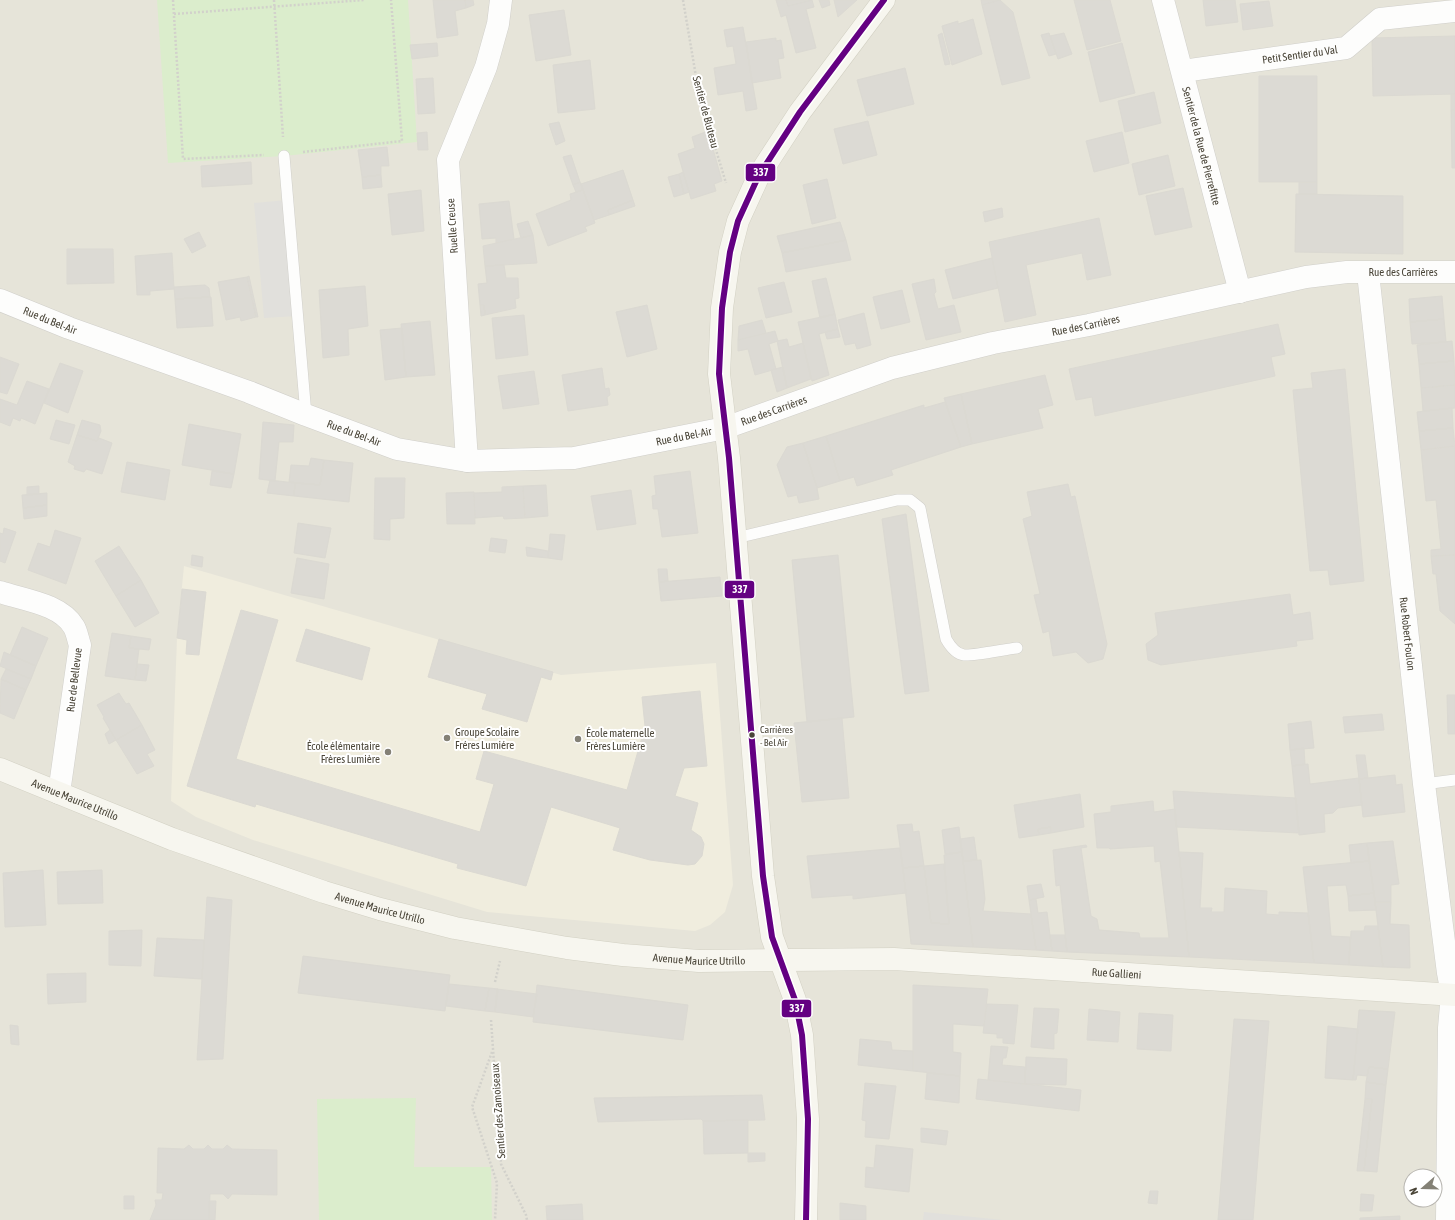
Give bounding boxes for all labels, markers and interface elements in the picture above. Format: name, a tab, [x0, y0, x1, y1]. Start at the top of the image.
street label: Petit Sentier du Val	[1261, 43, 1339, 66]
street label: Sentier de Bluteau	[691, 75, 721, 149]
street label: Sentier de la Rue de Pierrefitte	[1180, 86, 1223, 206]
line badge: 337	[745, 163, 776, 182]
text: 337	[753, 166, 769, 178]
street label: Ruelle Creuse	[444, 198, 460, 254]
street label: Rue des Carrières	[1369, 266, 1438, 278]
street label: Rue du Bel-Air	[22, 304, 79, 337]
street label: Rue des Carrières	[1051, 312, 1121, 338]
street label: Rue des Carrières	[739, 393, 809, 428]
street label: Rue du Bel-Air	[325, 417, 383, 449]
street label: Rue du Bel-Air	[655, 425, 713, 448]
line badge: 337	[724, 580, 755, 599]
text: 337	[732, 583, 748, 595]
street label: Rue Robert Foulon	[1398, 596, 1418, 671]
street label: Rue de Bellevue	[64, 647, 84, 713]
place label: Carrières - Bel Air	[760, 724, 793, 748]
place label: Groupe Scolaire Fréres Lumiére	[455, 726, 519, 751]
place label: École maternelle Frères Lumière	[586, 727, 655, 752]
marker: Carrières - Bel Air	[747, 730, 757, 740]
marker: Groupe Scolaire Fréres Lumiére	[442, 733, 452, 743]
marker: École maternelle Frères Lumière	[573, 734, 583, 744]
place label: École élémentaire Frères Lumière	[307, 740, 380, 765]
marker: École élémentaire Frères Lumière	[383, 747, 393, 757]
street label: Avenue Maurice Utrillo	[30, 777, 120, 823]
street label: Avenue Maurice Utrillo	[334, 890, 426, 926]
street label: Avenue Maurice Utrillo	[652, 951, 745, 967]
street label: Rue Gallieni	[1091, 966, 1142, 981]
line badge: 337	[781, 999, 812, 1018]
text: 337	[789, 1002, 805, 1014]
street label: Sentier des Zamoiseaux	[489, 1062, 507, 1159]
north arrow	[1403, 1168, 1443, 1208]
text: N	[1407, 1186, 1420, 1197]

